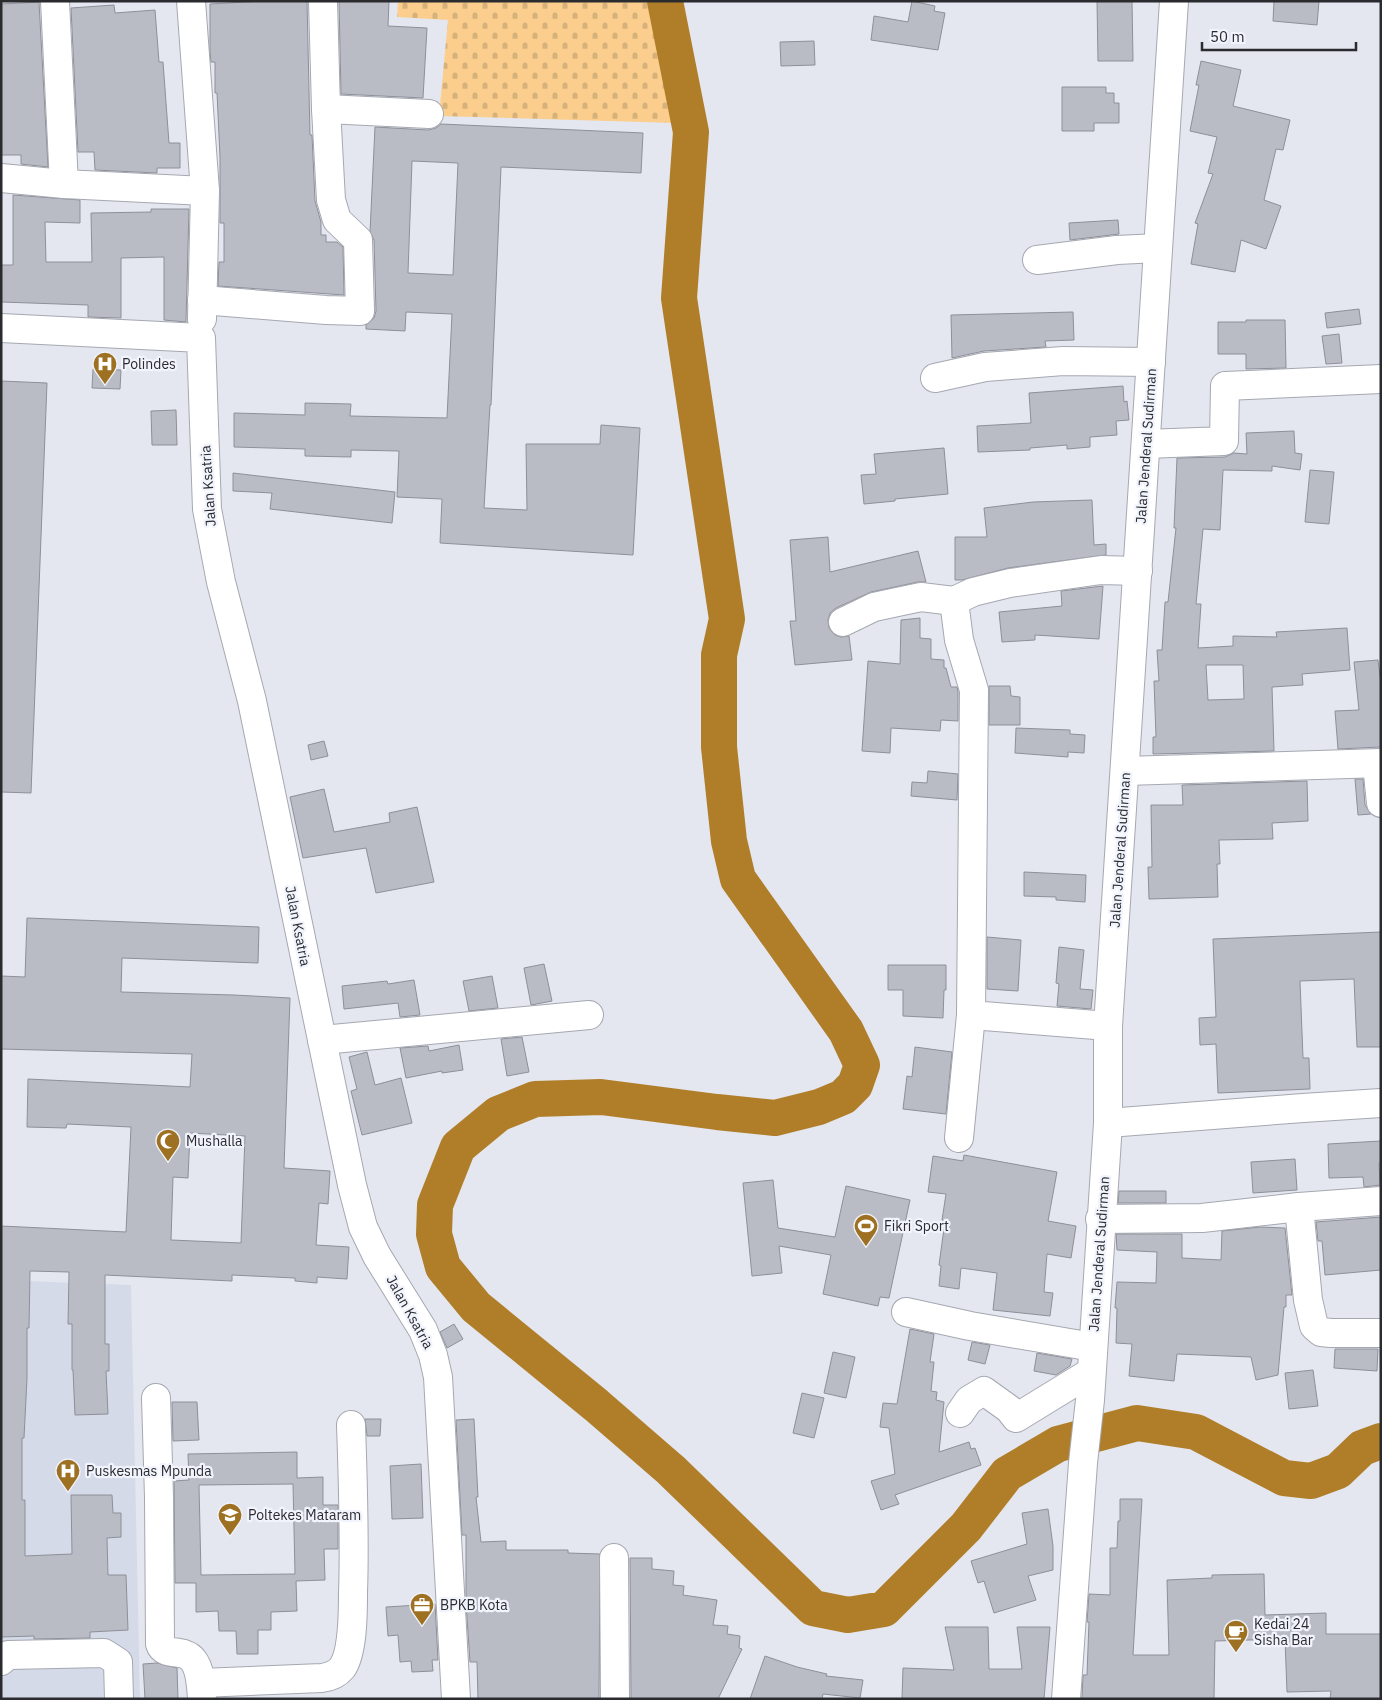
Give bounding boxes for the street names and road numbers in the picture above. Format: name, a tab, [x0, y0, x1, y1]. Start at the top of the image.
street label: Jalan Jenderal Sudirman	[1132, 368, 1160, 524]
street label: Jalan Ksatria	[196, 444, 220, 527]
street label: Jalan Jenderal Sudirman	[1106, 772, 1134, 928]
street label: Jalan Ksatria	[281, 884, 315, 968]
street label: Jalan Jenderal Sudirman	[1085, 1176, 1113, 1332]
street label: Jalan Ksatria	[382, 1272, 438, 1352]

